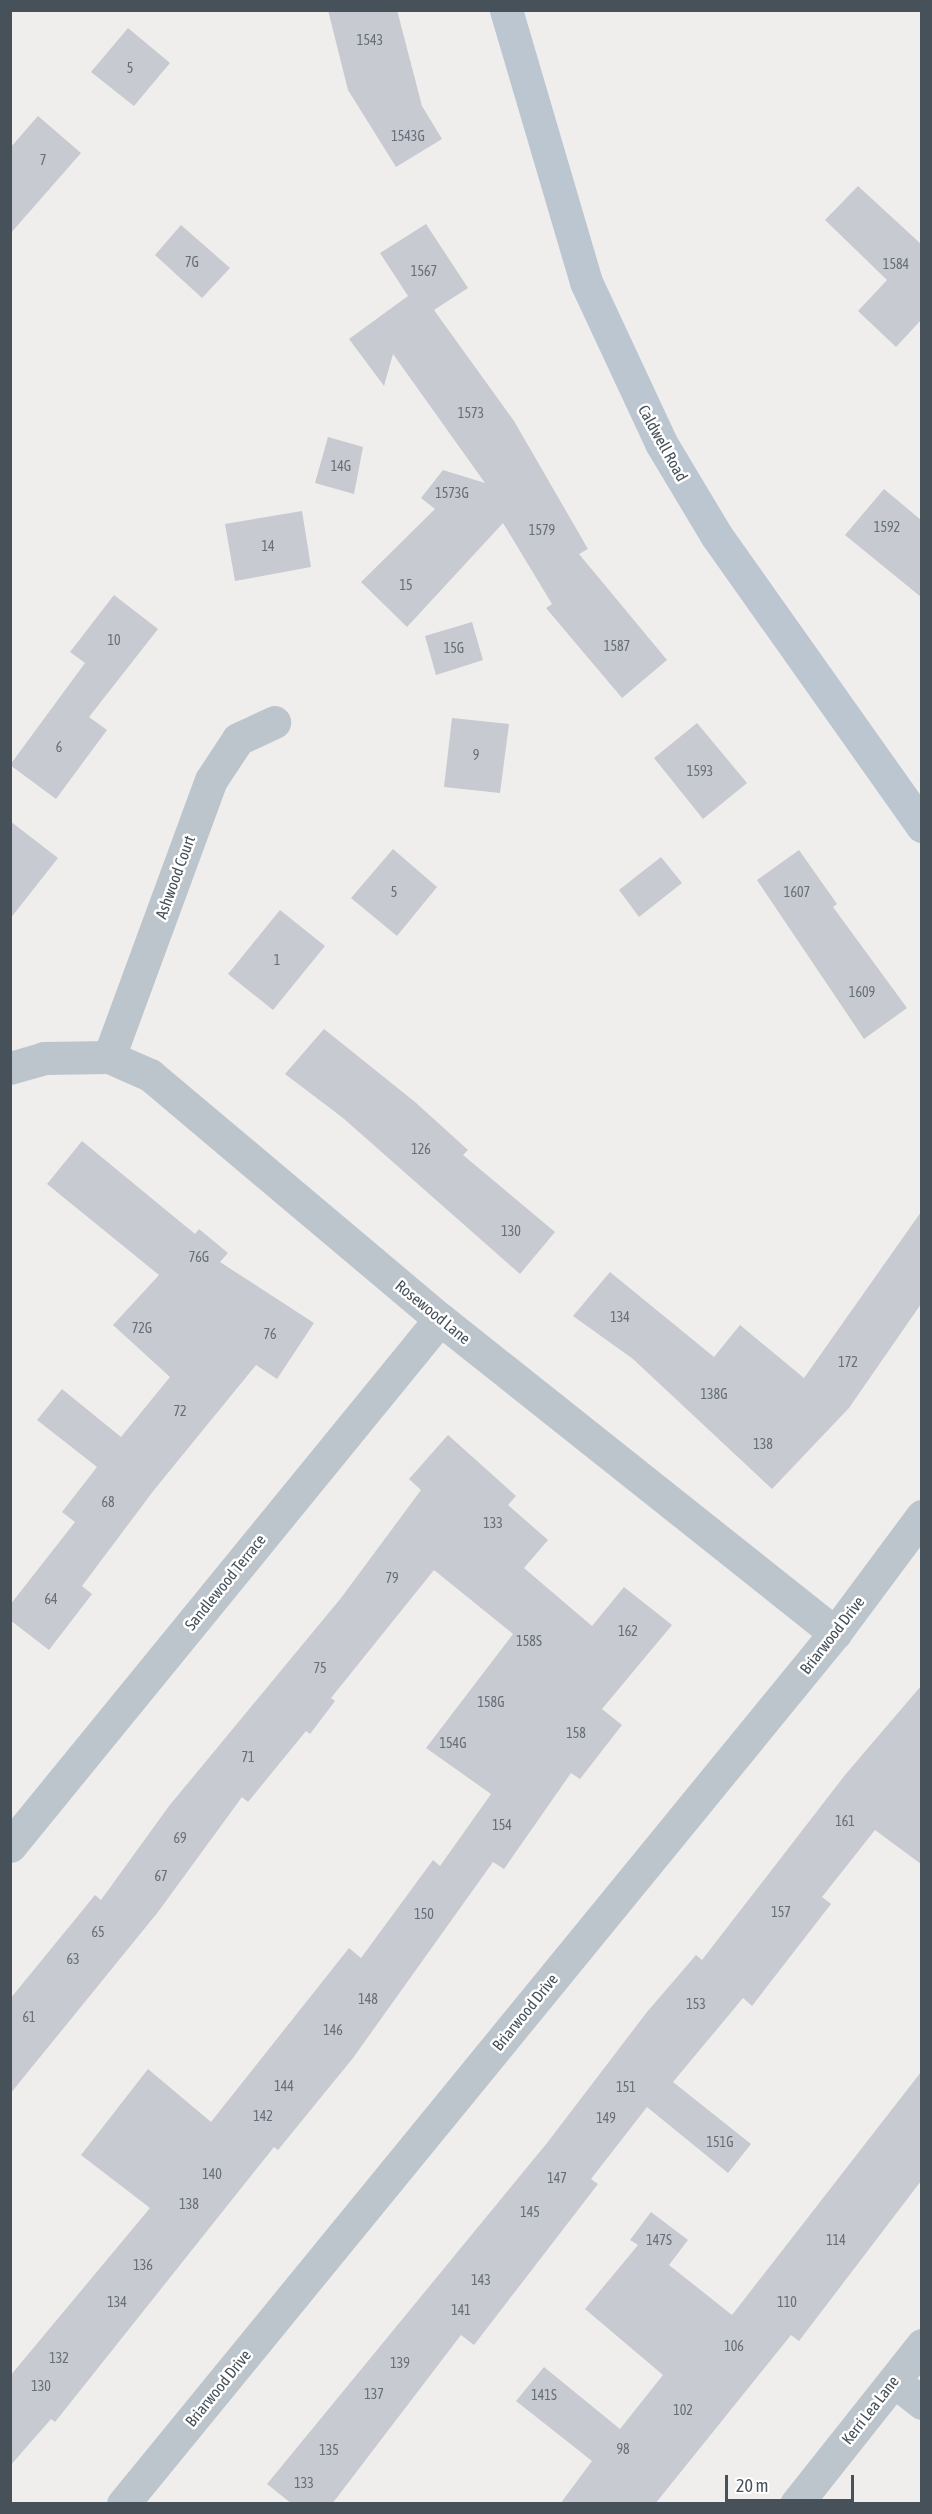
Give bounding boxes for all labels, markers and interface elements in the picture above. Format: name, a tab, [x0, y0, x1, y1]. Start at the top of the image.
house number: 1543	[357, 32, 383, 48]
house number: 5	[127, 60, 133, 76]
house number: 1543G	[391, 128, 425, 144]
house number: 7	[40, 152, 46, 168]
house number: 7G	[185, 254, 199, 270]
house number: 1584	[883, 256, 909, 272]
house number: 1567	[411, 263, 437, 279]
street label: Caldwell Road	[634, 402, 692, 484]
house number: 1573	[458, 405, 484, 421]
house number: 14G	[331, 458, 351, 474]
house number: 1573G	[435, 485, 469, 501]
house number: 1592	[874, 519, 900, 535]
house number: 1579	[529, 522, 555, 538]
house number: 14	[261, 538, 275, 554]
house number: 15	[399, 577, 413, 593]
house number: 10	[107, 632, 121, 648]
house number: 1587	[604, 638, 630, 654]
house number: 15G	[444, 640, 464, 656]
house number: 6	[56, 739, 62, 755]
house number: 9	[473, 747, 479, 763]
house number: 1593	[687, 763, 713, 779]
street label: Ashwood Court	[151, 833, 199, 921]
house number: 5	[391, 884, 397, 900]
house number: 1607	[784, 884, 810, 900]
house number: 1	[274, 952, 280, 968]
house number: 1609	[849, 984, 875, 1000]
house number: 126	[411, 1141, 431, 1157]
house number: 130	[501, 1223, 521, 1239]
house number: 76G	[189, 1249, 209, 1265]
street label: Rosewood Lane	[392, 1276, 474, 1348]
house number: 134	[610, 1309, 630, 1325]
house number: 72G	[132, 1320, 152, 1336]
house number: 76	[263, 1326, 277, 1342]
house number: 172	[838, 1354, 858, 1370]
house number: 138G	[700, 1386, 728, 1402]
house number: 72	[173, 1403, 187, 1419]
house number: 138	[753, 1436, 773, 1452]
house number: 68	[101, 1494, 115, 1510]
house number: 133	[483, 1515, 503, 1531]
street label: Sandlewood Terrace	[180, 1530, 270, 1634]
house number: 79	[385, 1570, 399, 1586]
house number: 64	[44, 1591, 58, 1607]
street label: Briarwood Drive	[796, 1592, 868, 1678]
house number: 162	[618, 1623, 638, 1639]
house number: 158S	[516, 1633, 542, 1649]
house number: 75	[313, 1660, 327, 1676]
house number: 158G	[477, 1694, 505, 1710]
house number: 158	[566, 1725, 586, 1741]
house number: 154G	[439, 1735, 467, 1751]
house number: 71	[241, 1749, 255, 1765]
house number: 161	[835, 1813, 855, 1829]
house number: 154	[492, 1817, 512, 1833]
house number: 69	[173, 1830, 187, 1846]
house number: 67	[154, 1868, 168, 1884]
house number: 157	[771, 1904, 791, 1920]
house number: 150	[414, 1906, 434, 1922]
house number: 65	[91, 1924, 105, 1940]
house number: 63	[66, 1951, 80, 1967]
street label: Briarwood Drive	[488, 1970, 562, 2054]
house number: 148	[358, 1991, 378, 2007]
house number: 153	[686, 1996, 706, 2012]
house number: 61	[22, 2009, 36, 2025]
house number: 146	[323, 2022, 343, 2038]
house number: 144	[274, 2078, 294, 2094]
house number: 151	[616, 2079, 636, 2095]
house number: 142	[253, 2108, 273, 2124]
house number: 149	[596, 2110, 616, 2126]
house number: 151G	[706, 2134, 734, 2150]
house number: 140	[202, 2166, 222, 2182]
house number: 147	[547, 2170, 567, 2186]
house number: 138	[179, 2196, 199, 2212]
house number: 145	[520, 2204, 540, 2220]
house number: 147S	[646, 2232, 672, 2248]
house number: 114	[826, 2232, 846, 2248]
house number: 136	[133, 2257, 153, 2273]
house number: 143	[471, 2272, 491, 2288]
house number: 134	[107, 2294, 127, 2310]
house number: 110	[777, 2294, 797, 2310]
house number: 141	[451, 2302, 471, 2318]
house number: 106	[724, 2338, 744, 2354]
street label: Briarwood Drive	[181, 2346, 255, 2430]
house number: 132	[49, 2350, 69, 2366]
house number: 139	[390, 2355, 410, 2371]
street label: Kerri Lea Lane	[837, 2372, 903, 2448]
house number: 130	[31, 2378, 51, 2394]
house number: 137	[364, 2386, 384, 2402]
house number: 141S	[531, 2387, 557, 2403]
house number: 102	[673, 2402, 693, 2418]
house number: 98	[616, 2441, 630, 2457]
house number: 135	[319, 2442, 339, 2458]
scale bar	[728, 2463, 857, 2501]
house number: 133	[294, 2475, 314, 2491]
text: 20 m	[736, 2475, 768, 2496]

